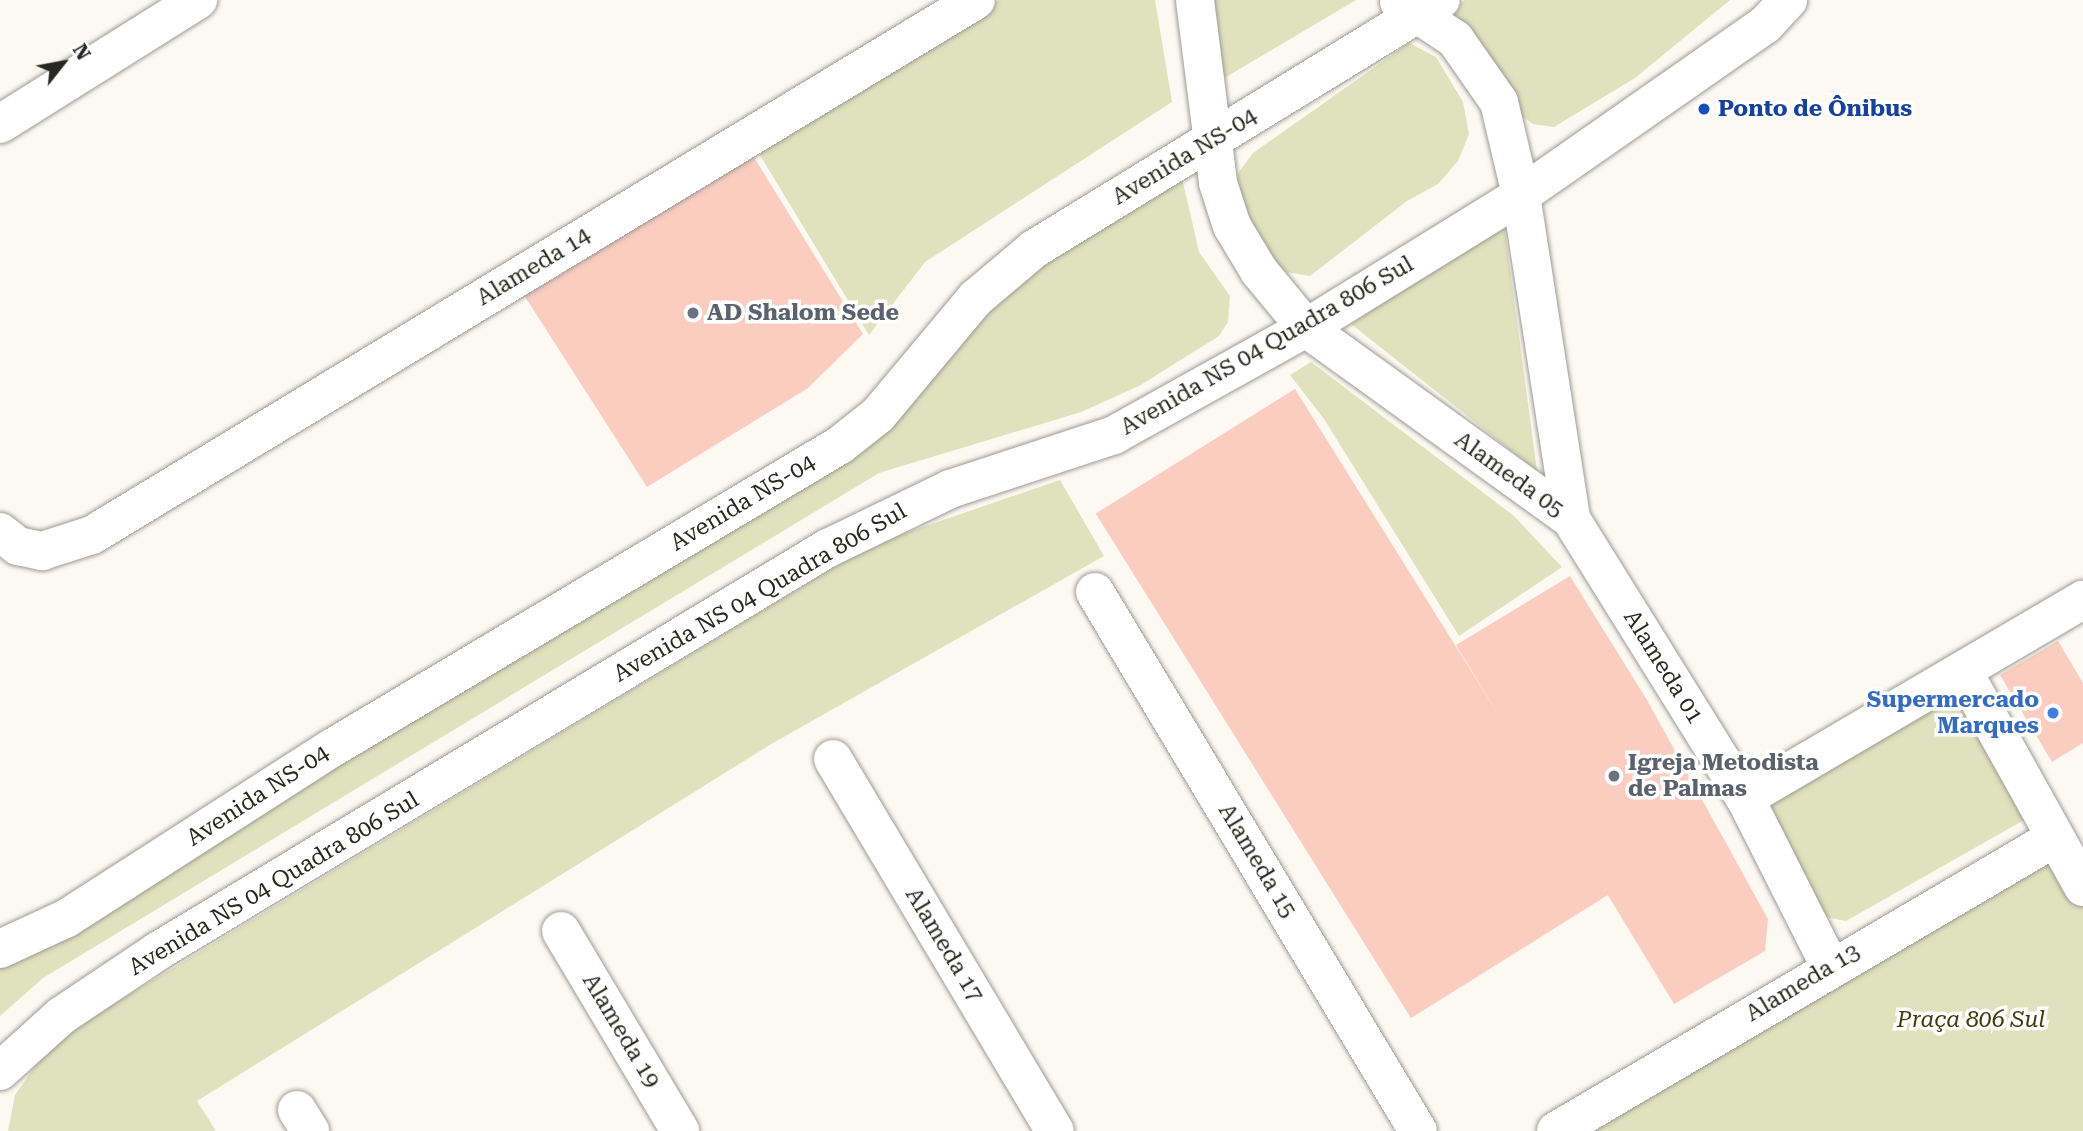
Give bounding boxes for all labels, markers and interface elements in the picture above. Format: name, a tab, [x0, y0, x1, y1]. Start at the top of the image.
north arrow	[28, 28, 98, 98]
text: N	[68, 40, 95, 64]
place label: Ponto de Ônibus	[1718, 95, 1912, 123]
marker: Ponto de Ônibus	[1696, 101, 1712, 117]
street label: Avenida NS-04	[1107, 103, 1263, 211]
street label: Alameda 14	[472, 222, 596, 312]
street label: Avenida NS 04 Quadra 806 Sul	[1116, 251, 1418, 441]
place label: AD Shalom Sede	[707, 299, 899, 327]
marker: AD Shalom Sede	[685, 305, 701, 321]
street label: Alameda 05	[1449, 426, 1569, 524]
street label: Avenida NS-04	[665, 449, 821, 557]
street label: Avenida NS 04 Quadra 806 Sul	[609, 498, 911, 688]
street label: Alameda 01	[1617, 605, 1709, 729]
place label: Supermercado Marques	[1867, 686, 2039, 740]
marker: Supermercado Marques	[2045, 705, 2061, 721]
street label: Avenida NS-04	[181, 740, 335, 852]
place label: Igreja Metodista de Palmas	[1628, 749, 1819, 803]
marker: Igreja Metodista de Palmas	[1606, 768, 1622, 784]
street label: Avenida NS 04 Quadra 806 Sul	[124, 786, 424, 982]
street label: Alameda 15	[1212, 799, 1302, 923]
street label: Alameda 17	[899, 883, 989, 1007]
street label: Alameda 13	[1741, 938, 1865, 1028]
street label: Alameda 19	[576, 969, 666, 1093]
park label: Praça 806 Sul	[1897, 1006, 2045, 1034]

